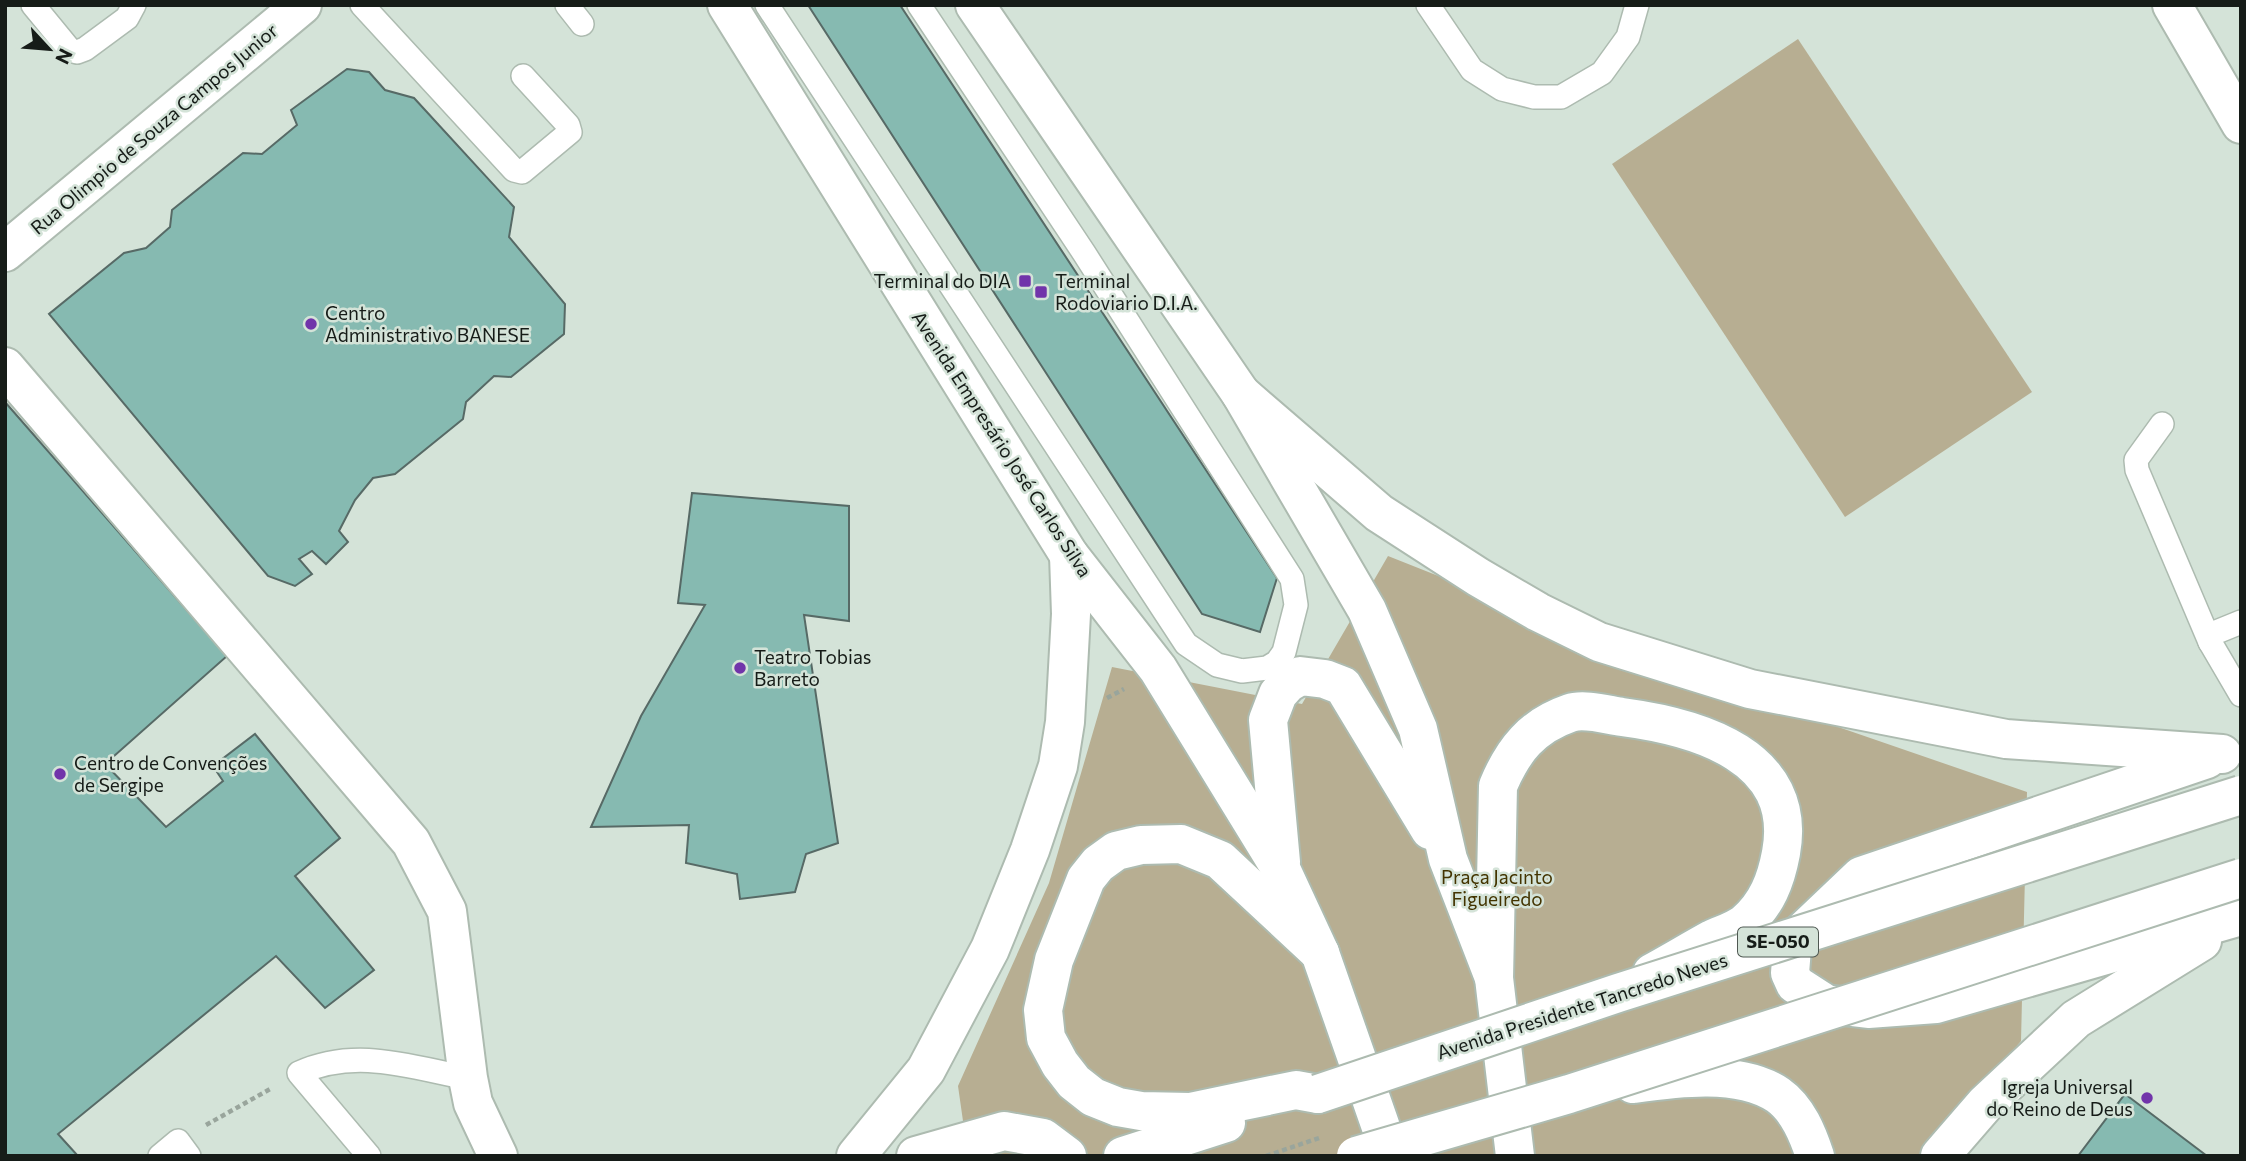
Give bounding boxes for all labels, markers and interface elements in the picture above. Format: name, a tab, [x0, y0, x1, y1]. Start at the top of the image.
north arrow	[14, 14, 84, 84]
street label: Rua Olimpio de Souza Campos Junior	[25, 18, 282, 239]
text: N	[51, 45, 78, 68]
place label: Terminal do DIA	[874, 269, 1011, 292]
place label: Terminal Rodoviario D.I.A.	[1055, 269, 1198, 314]
marker: Terminal do DIA	[1017, 273, 1033, 289]
marker: Terminal Rodoviario D.I.A.	[1033, 284, 1049, 300]
place label: Centro Administrativo BANESE	[325, 301, 530, 346]
street label: Avenida Empresário José Carlos Silva	[908, 306, 1097, 581]
marker: Centro Administrativo BANESE	[303, 316, 319, 332]
place label: Teatro Tobias Barreto	[754, 645, 871, 690]
marker: Teatro Tobias Barreto	[732, 660, 748, 676]
place label: Centro de Convenções de Sergipe	[74, 751, 267, 796]
marker: Centro de Convenções de Sergipe	[52, 766, 68, 782]
park label: Praça Jacinto Figueiredo	[1441, 865, 1553, 910]
road number: SE-050	[1738, 928, 1818, 957]
street label: Avenida Presidente Tancredo Neves	[1434, 948, 1730, 1063]
place label: Igreja Universal do Reino de Deus	[1986, 1075, 2133, 1120]
marker: Igreja Universal do Reino de Deus	[2139, 1090, 2155, 1106]

